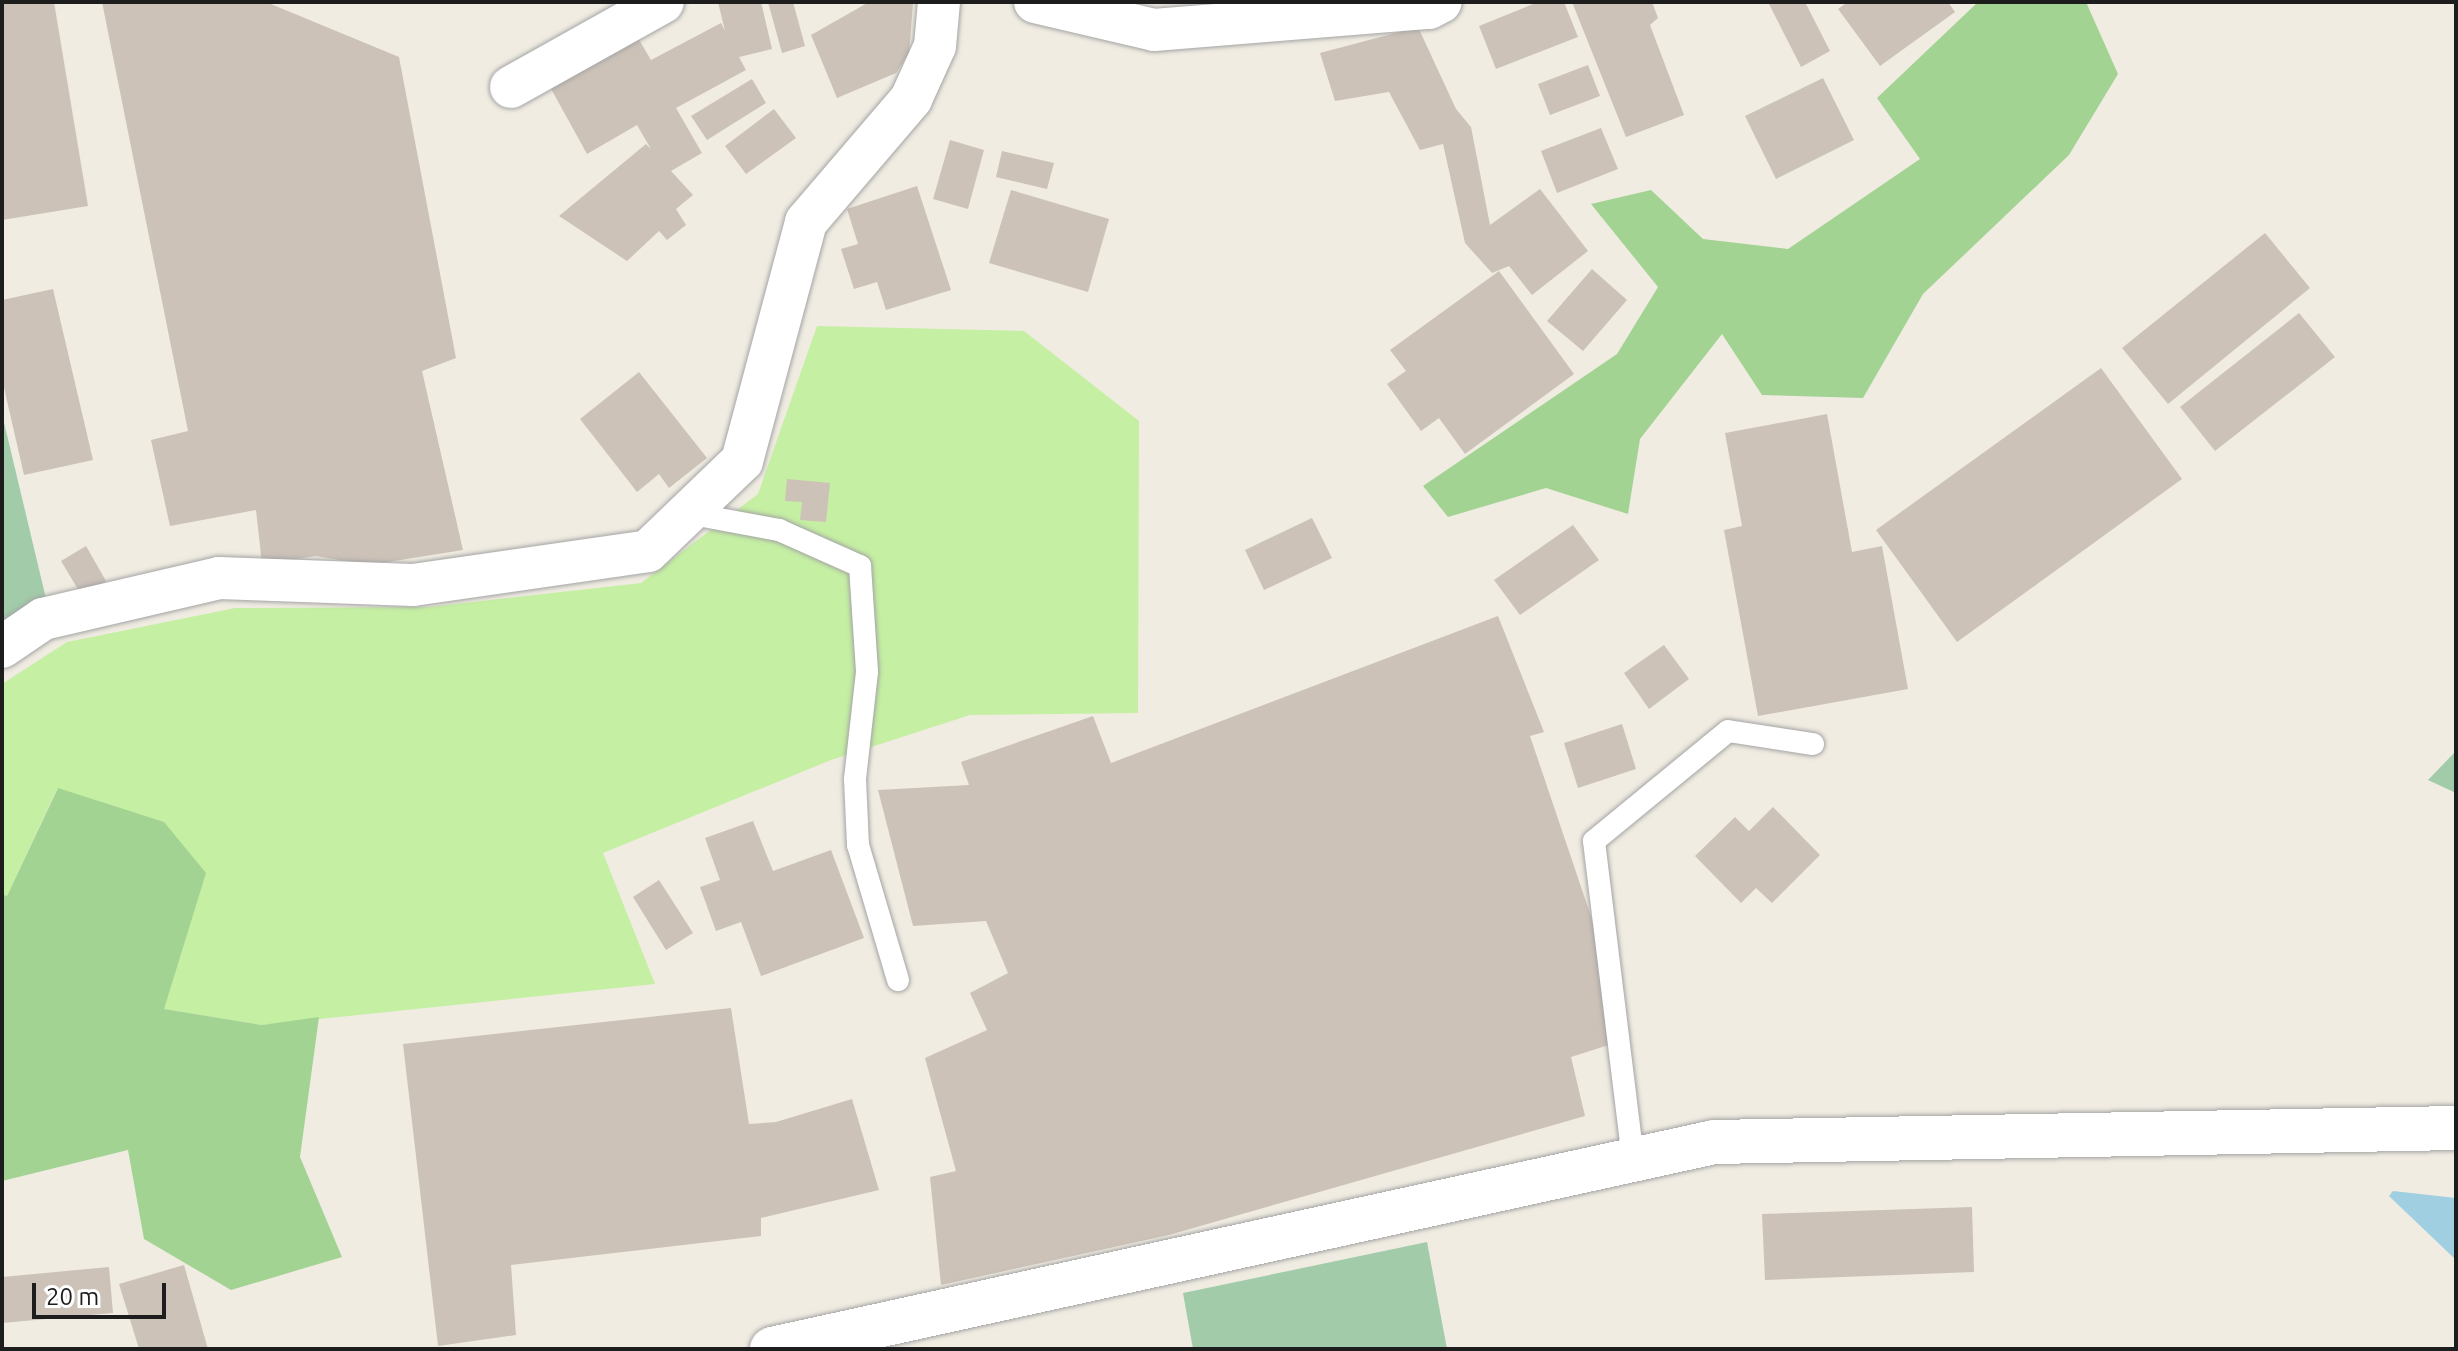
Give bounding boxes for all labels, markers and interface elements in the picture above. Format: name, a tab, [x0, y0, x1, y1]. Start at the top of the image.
scale bar	[36, 1267, 170, 1317]
text: 20 m	[46, 1283, 99, 1310]

